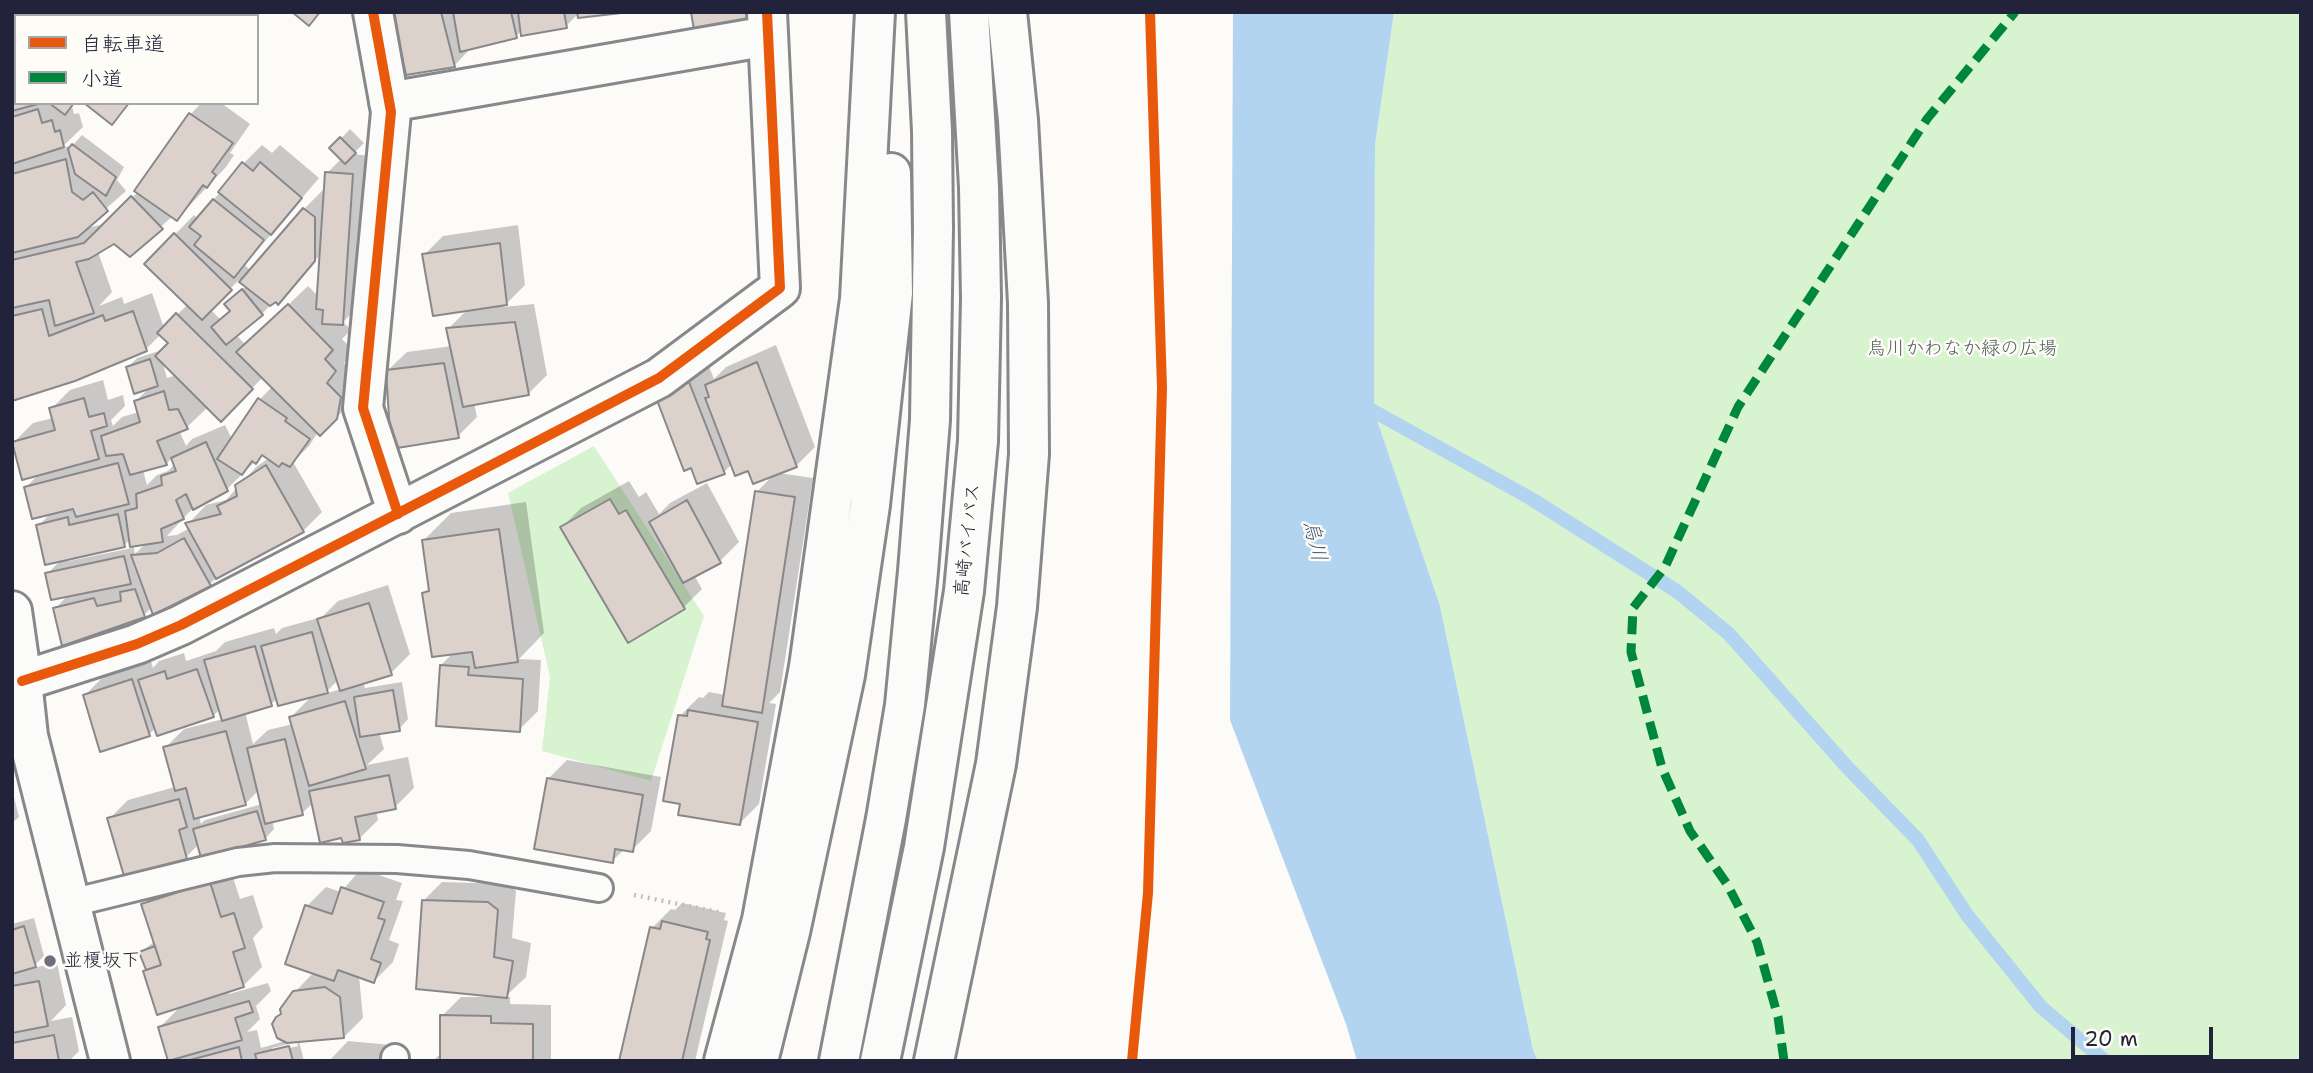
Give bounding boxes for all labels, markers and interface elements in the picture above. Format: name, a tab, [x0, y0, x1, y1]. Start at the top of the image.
legend	[14, 14, 259, 105]
text: 自転車道	[81, 30, 165, 58]
text: 小道	[81, 65, 123, 93]
park label: 烏川かわなか緑の広場	[1867, 338, 2057, 360]
street label: 高崎バイパス	[951, 482, 985, 598]
water label: 烏川	[1297, 518, 1331, 564]
place label: 並榎坂下	[64, 950, 140, 972]
marker: 並榎坂下	[42, 953, 58, 969]
scale bar	[2075, 1014, 2217, 1058]
text: 20 m	[2084, 1025, 2138, 1053]

